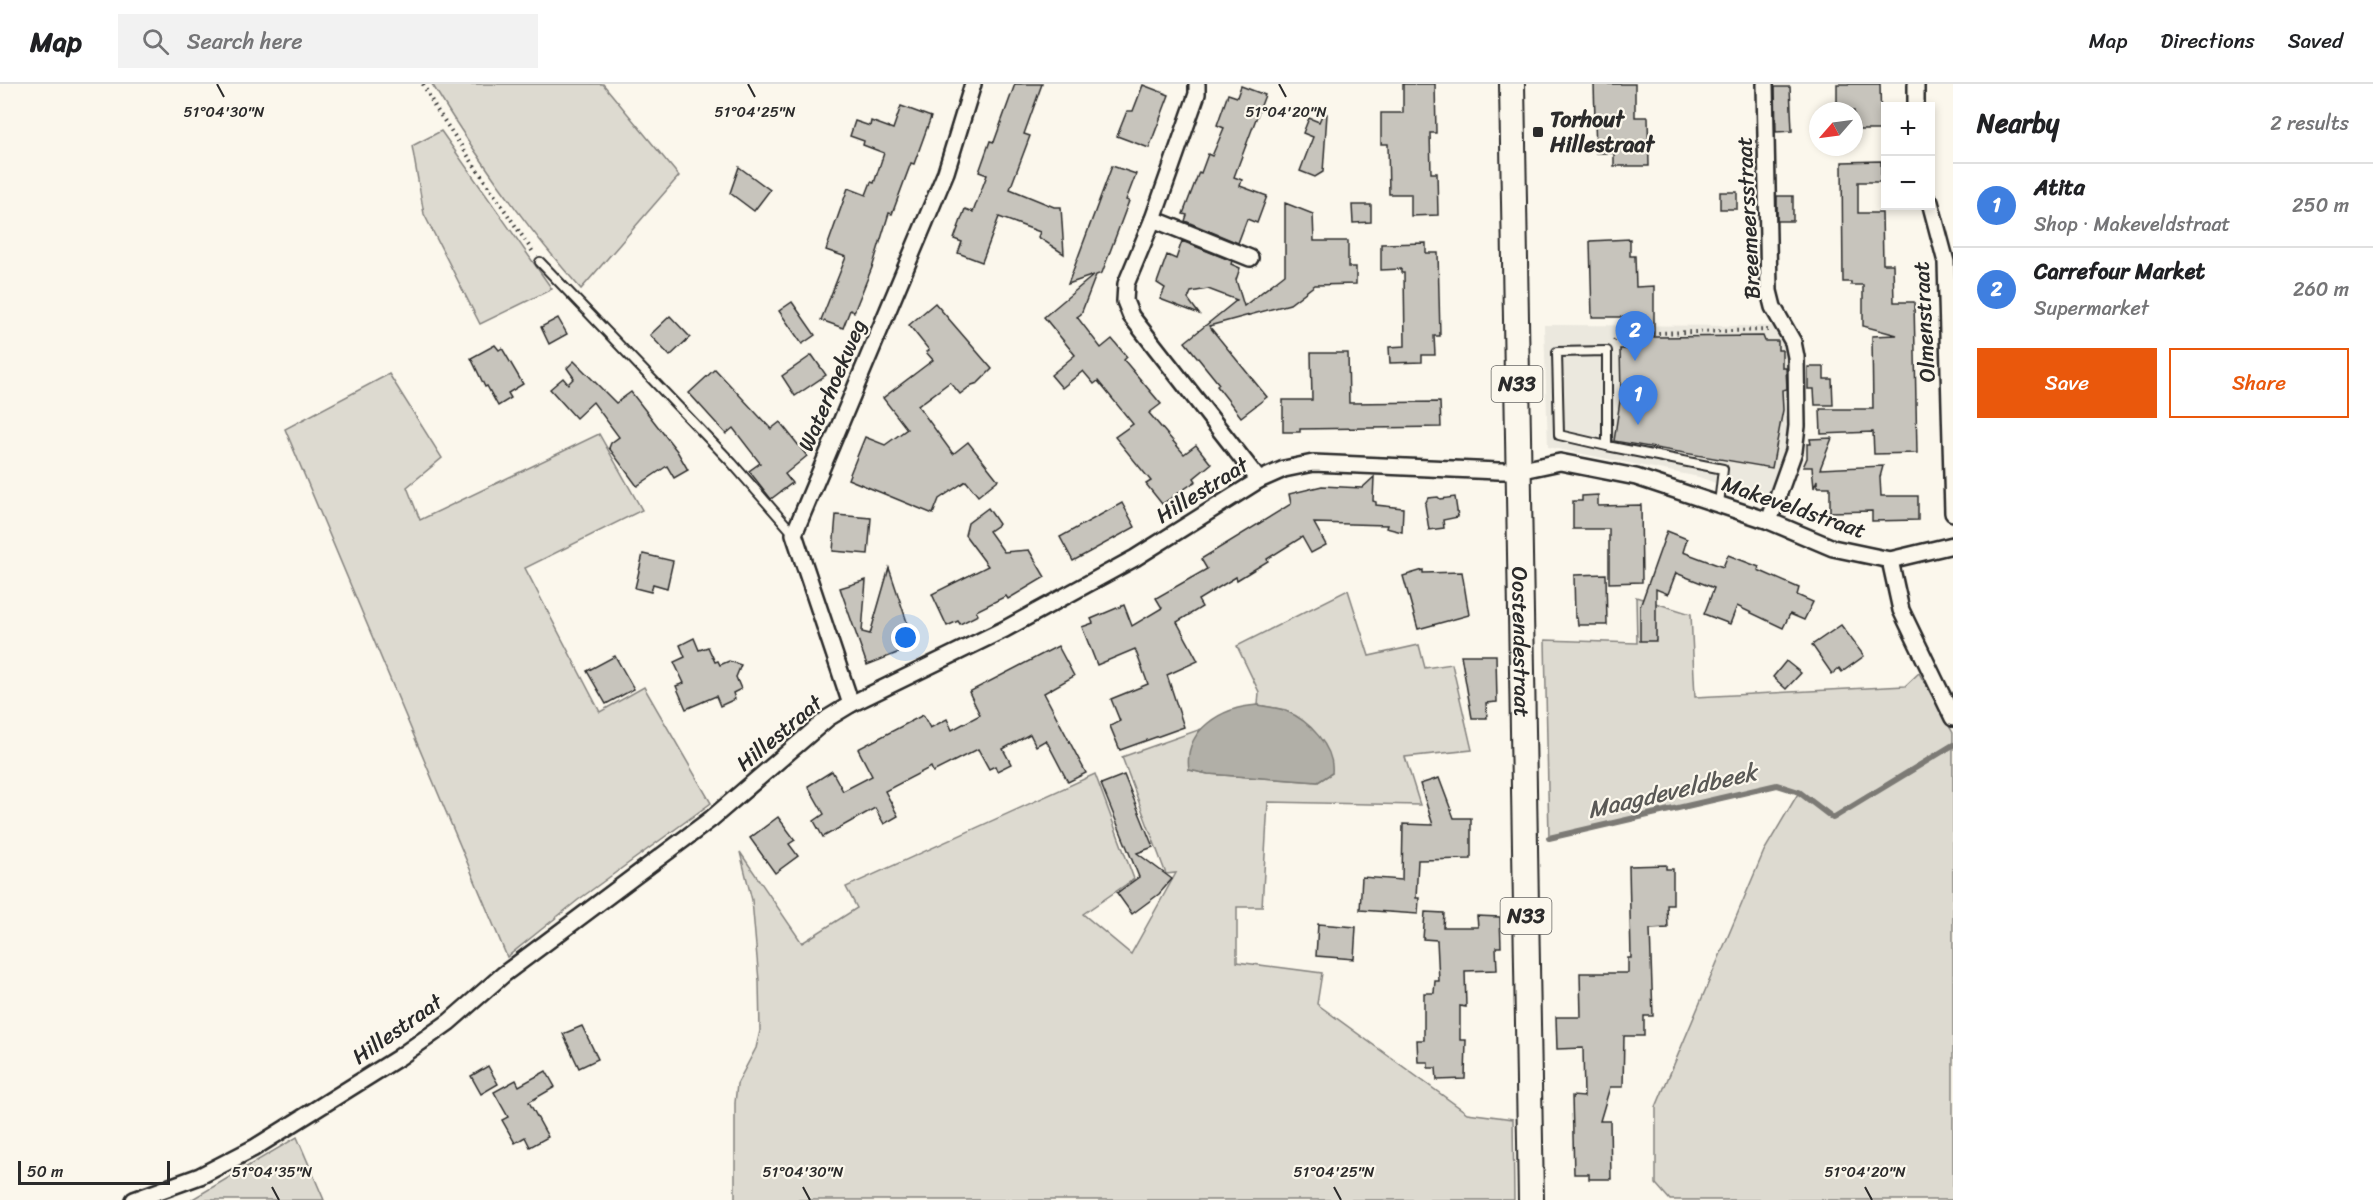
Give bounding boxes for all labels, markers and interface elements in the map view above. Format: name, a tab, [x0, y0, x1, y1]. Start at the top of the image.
search box	[118, 14, 538, 68]
text: Map	[30, 17, 82, 66]
text: Search here	[187, 22, 303, 61]
text: Map	[2089, 22, 2127, 60]
text: Directions	[2160, 22, 2255, 60]
text: Saved	[2288, 22, 2343, 60]
icon: search	[139, 25, 172, 58]
text: 51°04'30"N	[184, 99, 265, 125]
text: 51°04'25"N	[715, 99, 796, 125]
text: 51°04'20"N	[1245, 99, 1327, 125]
place label: Torhout Hillestraat	[1549, 100, 1655, 164]
text: Nearby	[1977, 100, 2059, 146]
north arrow	[1809, 102, 1863, 156]
map controls	[1881, 102, 1935, 210]
button: +	[1881, 102, 1935, 156]
text: 2 results	[2270, 106, 2349, 141]
marker: Torhout Hillestraat	[1531, 125, 1545, 139]
street label: Breemeersstraat	[1724, 135, 1772, 301]
button: −	[1881, 156, 1935, 210]
text: Atita	[2034, 168, 2085, 207]
text: 1	[1992, 188, 2001, 223]
text: 250 m	[2292, 188, 2349, 223]
text: Shop · Makeveldstraat	[2034, 207, 2230, 242]
text: Carrefour Market	[2034, 252, 2205, 291]
street label: Olmenstraat	[1901, 260, 1947, 384]
text: 2	[1991, 272, 2002, 307]
text: 260 m	[2293, 272, 2349, 307]
text: Supermarket	[2034, 291, 2149, 326]
street label: Waterhoekweg	[787, 312, 877, 458]
pin: 2	[1616, 312, 1654, 361]
button: Save	[1977, 348, 2157, 418]
button: Share	[2169, 348, 2349, 418]
road number: N33	[1492, 366, 1543, 402]
pin: 1	[1618, 376, 1658, 425]
street label: Hillestraat	[1148, 445, 1257, 534]
street label: Makeveldstraat	[1717, 464, 1872, 550]
street label: Oostendestraat	[1501, 566, 1542, 718]
your location	[891, 623, 920, 652]
street label: Hillestraat	[727, 684, 832, 781]
water label: Maagdeveldbeek	[1583, 750, 1764, 831]
road number: N33	[1500, 898, 1552, 934]
street label: Hillestraat	[343, 983, 452, 1075]
text: 50 m	[27, 1157, 63, 1186]
scale bar	[18, 1158, 170, 1186]
text: 51°04'35"N	[232, 1159, 313, 1185]
text: 51°04'30"N	[763, 1159, 844, 1185]
text: 51°04'25"N	[1294, 1159, 1375, 1185]
text: 51°04'20"N	[1824, 1159, 1906, 1185]

